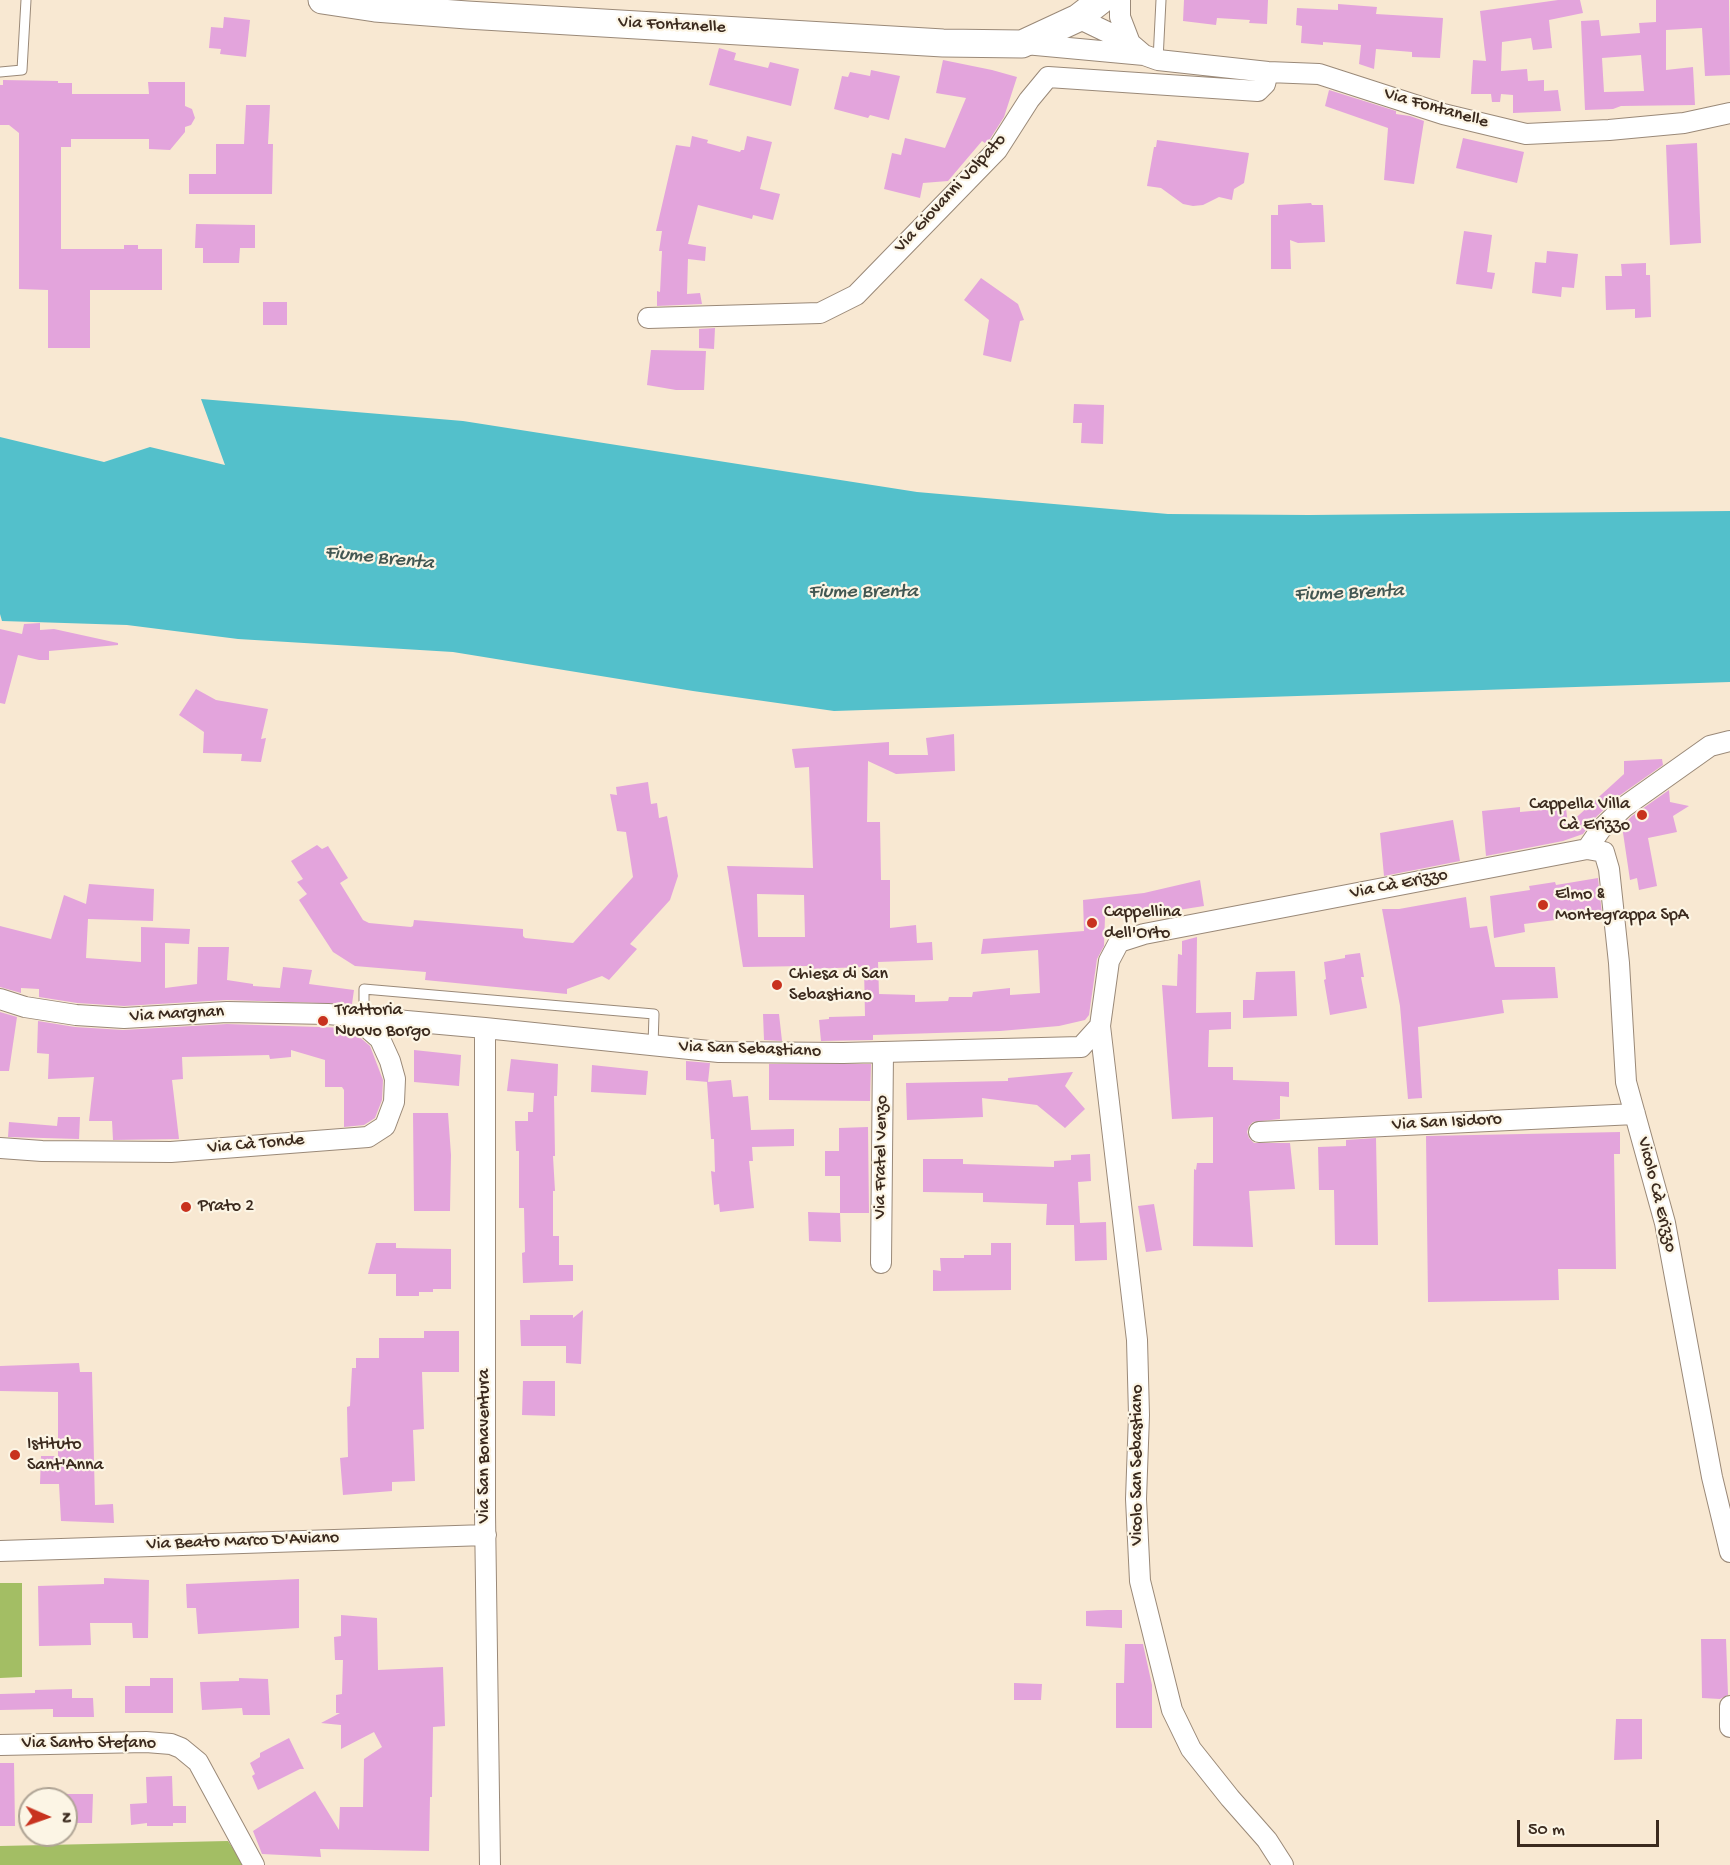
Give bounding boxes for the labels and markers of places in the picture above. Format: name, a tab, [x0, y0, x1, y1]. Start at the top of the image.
place label: Cappella Villa Cà Erizzo	[1529, 794, 1630, 836]
marker: Cappella Villa Cà Erizzo	[1635, 808, 1649, 822]
place label: Elmo & Montegrappa SpA	[1555, 884, 1688, 926]
marker: Elmo & Montegrappa SpA	[1536, 898, 1550, 912]
place label: Cappellina dell'Orto	[1104, 902, 1181, 944]
marker: Cappellina dell'Orto	[1085, 916, 1099, 930]
place label: Chiesa di San Sebastiano	[789, 964, 888, 1006]
marker: Chiesa di San Sebastiano	[770, 978, 784, 992]
place label: Trattoria Nuovo Borgo	[335, 1000, 431, 1042]
marker: Trattoria Nuovo Borgo	[316, 1014, 330, 1028]
place label: Prato 2	[198, 1196, 254, 1218]
marker: Prato 2	[179, 1200, 193, 1214]
place label: Istituto Sant'Anna	[27, 1434, 104, 1476]
marker: Istituto Sant'Anna	[8, 1448, 22, 1462]

